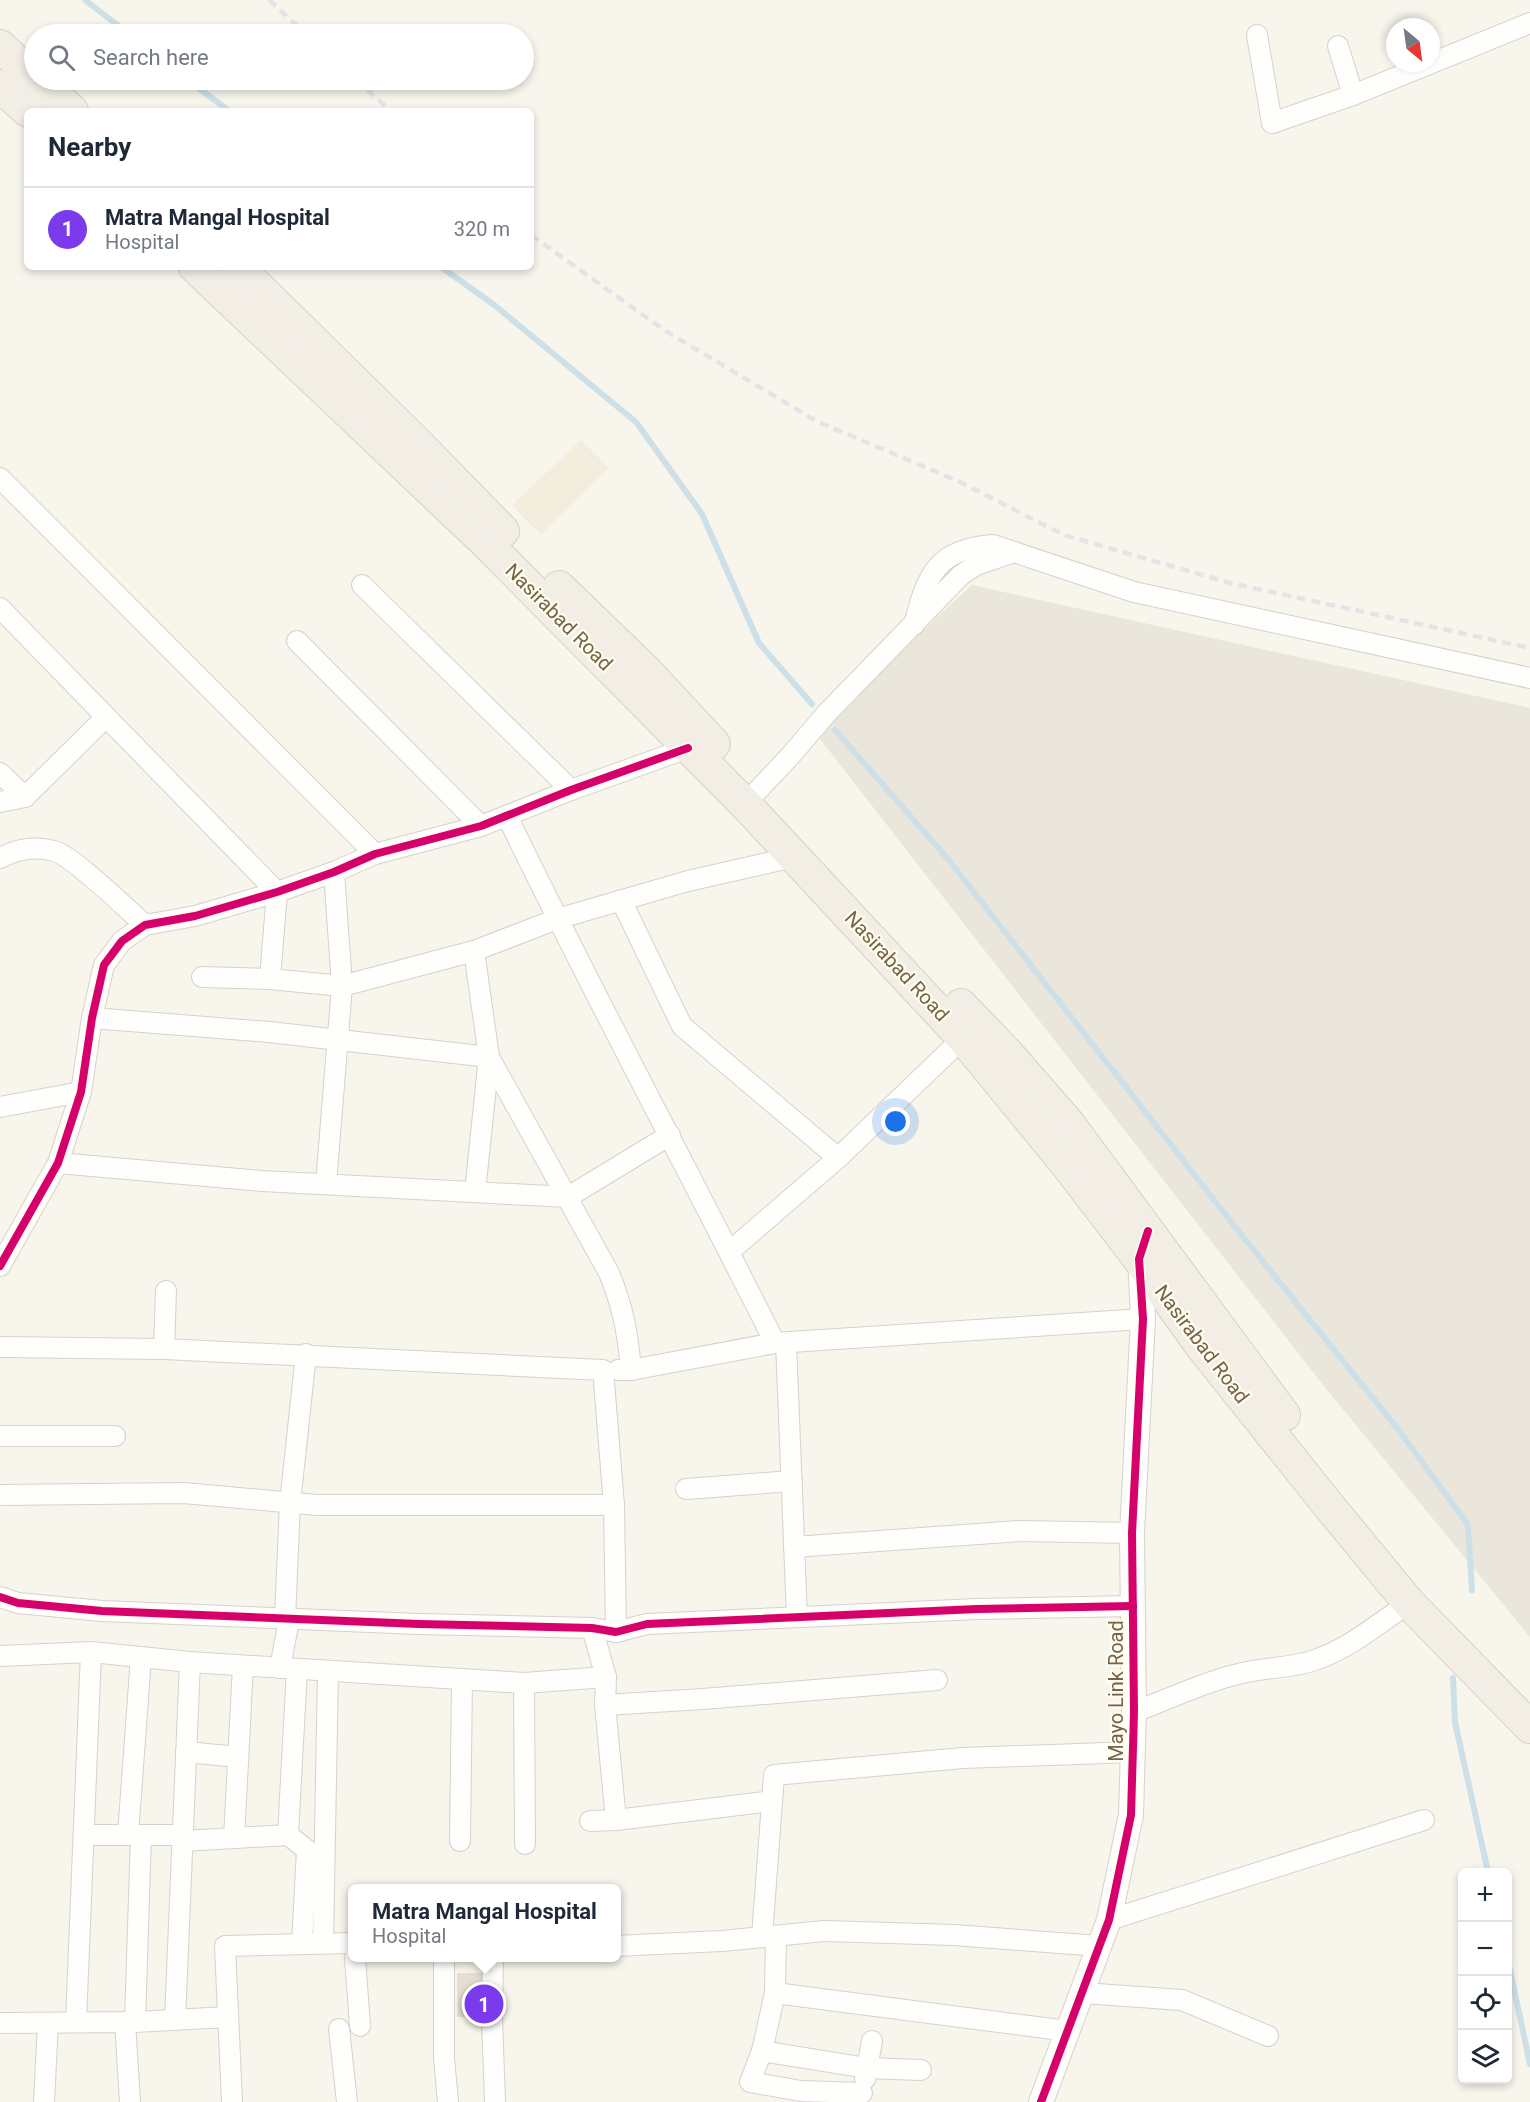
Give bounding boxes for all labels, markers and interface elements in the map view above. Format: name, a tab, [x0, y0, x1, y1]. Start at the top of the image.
north arrow	[1386, 18, 1440, 72]
search box	[24, 24, 534, 90]
icon: search	[45, 41, 78, 74]
text: Search here	[93, 45, 209, 70]
text: Nearby	[48, 132, 131, 162]
text: Matra Mangal Hospital	[105, 205, 330, 230]
text: 1	[62, 217, 73, 241]
text: 320 m	[454, 217, 510, 241]
text: Hospital	[105, 230, 179, 254]
street label: Nasirabad Road	[500, 558, 618, 676]
street label: Nasirabad Road	[840, 906, 954, 1026]
your location	[881, 1107, 910, 1136]
street label: Nasirabad Road	[1150, 1280, 1254, 1408]
street label: Mayo Link Road	[1104, 1620, 1128, 1762]
map controls	[1458, 1868, 1512, 2084]
button: +	[1458, 1868, 1512, 1922]
popup	[348, 1884, 621, 1962]
text: Matra Mangal Hospital	[372, 1899, 597, 1924]
button: −	[1458, 1922, 1512, 1976]
text: Hospital	[372, 1924, 446, 1948]
button: locate	[1458, 1976, 1512, 2030]
pin: 1	[464, 1982, 504, 2026]
button: layers	[1458, 2030, 1512, 2084]

